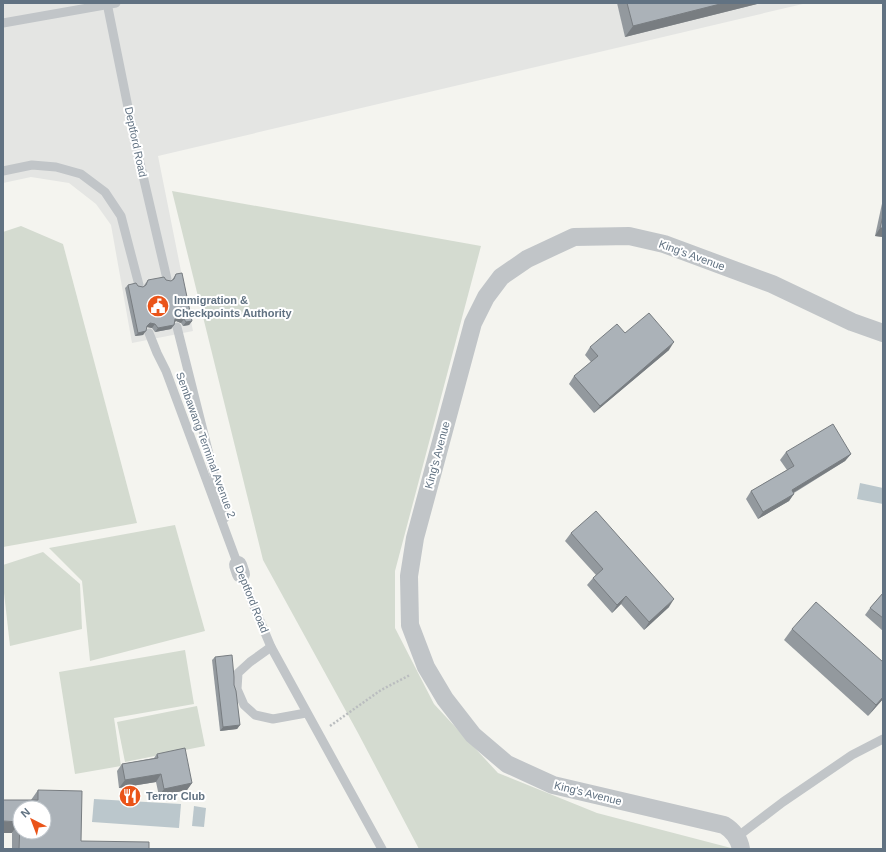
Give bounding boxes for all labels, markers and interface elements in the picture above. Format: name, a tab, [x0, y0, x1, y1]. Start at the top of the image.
street label: Deptford Road	[123, 106, 149, 178]
street label: King's Avenue	[657, 238, 727, 272]
public building icon: Immigration & Checkpoints Authority	[145, 293, 171, 319]
place label: Immigration & Checkpoints Authority	[174, 294, 292, 319]
street label: Sembawang Terminal Avenue 2	[174, 370, 238, 520]
street label: King's Avenue	[422, 420, 452, 490]
street label: Deptford Road	[233, 564, 271, 634]
street label: King's Avenue	[553, 779, 623, 807]
restaurant icon: Terror Club	[117, 783, 143, 809]
place label: Terror Club	[146, 790, 205, 802]
north arrow	[12, 800, 52, 840]
text: N	[18, 805, 32, 820]

